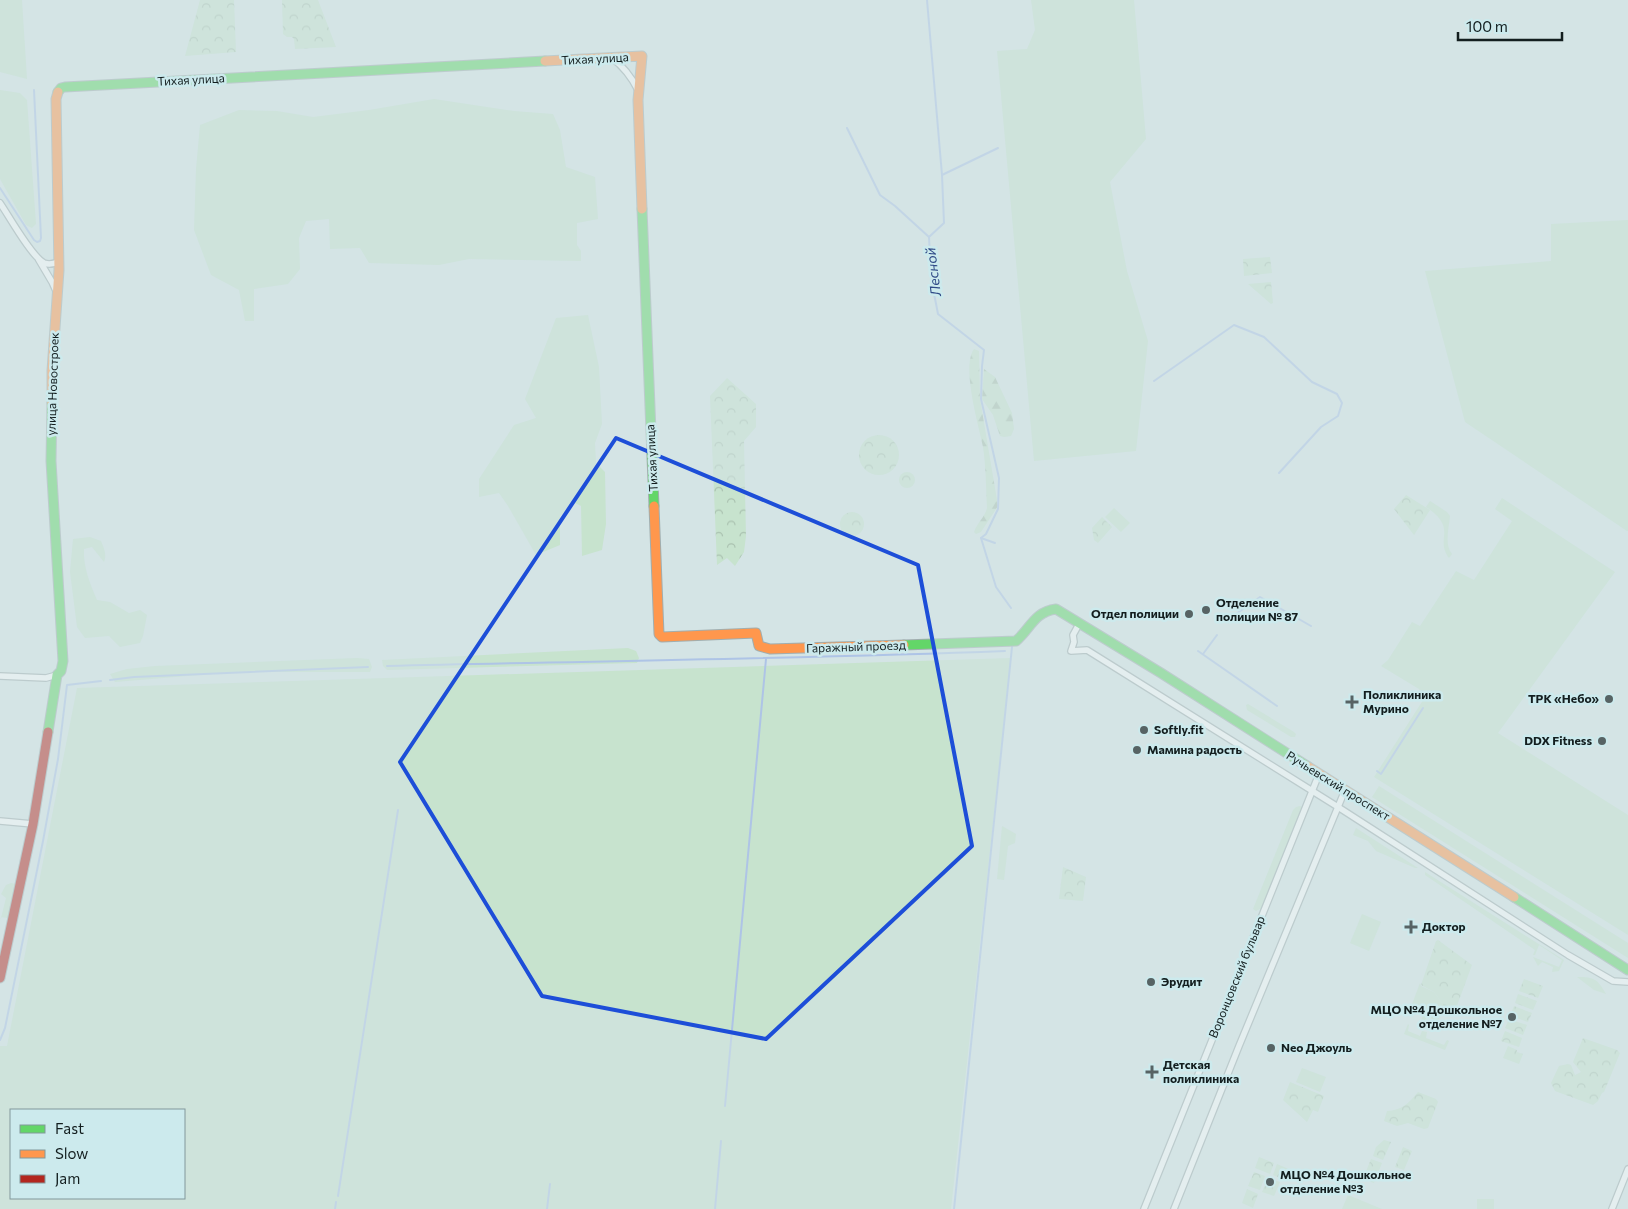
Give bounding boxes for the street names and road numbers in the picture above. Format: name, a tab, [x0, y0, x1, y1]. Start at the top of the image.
street label: Тихая улица	[561, 49, 629, 67]
street label: Тихая улица	[157, 70, 225, 88]
street label: улица Новостроек	[43, 332, 61, 436]
street label: Тихая улица	[642, 424, 660, 492]
street label: Гаражный проезд	[806, 637, 906, 655]
street label: Ручьевский проспект	[1284, 748, 1393, 823]
street label: Воронцовский бульвар	[1205, 914, 1267, 1040]

